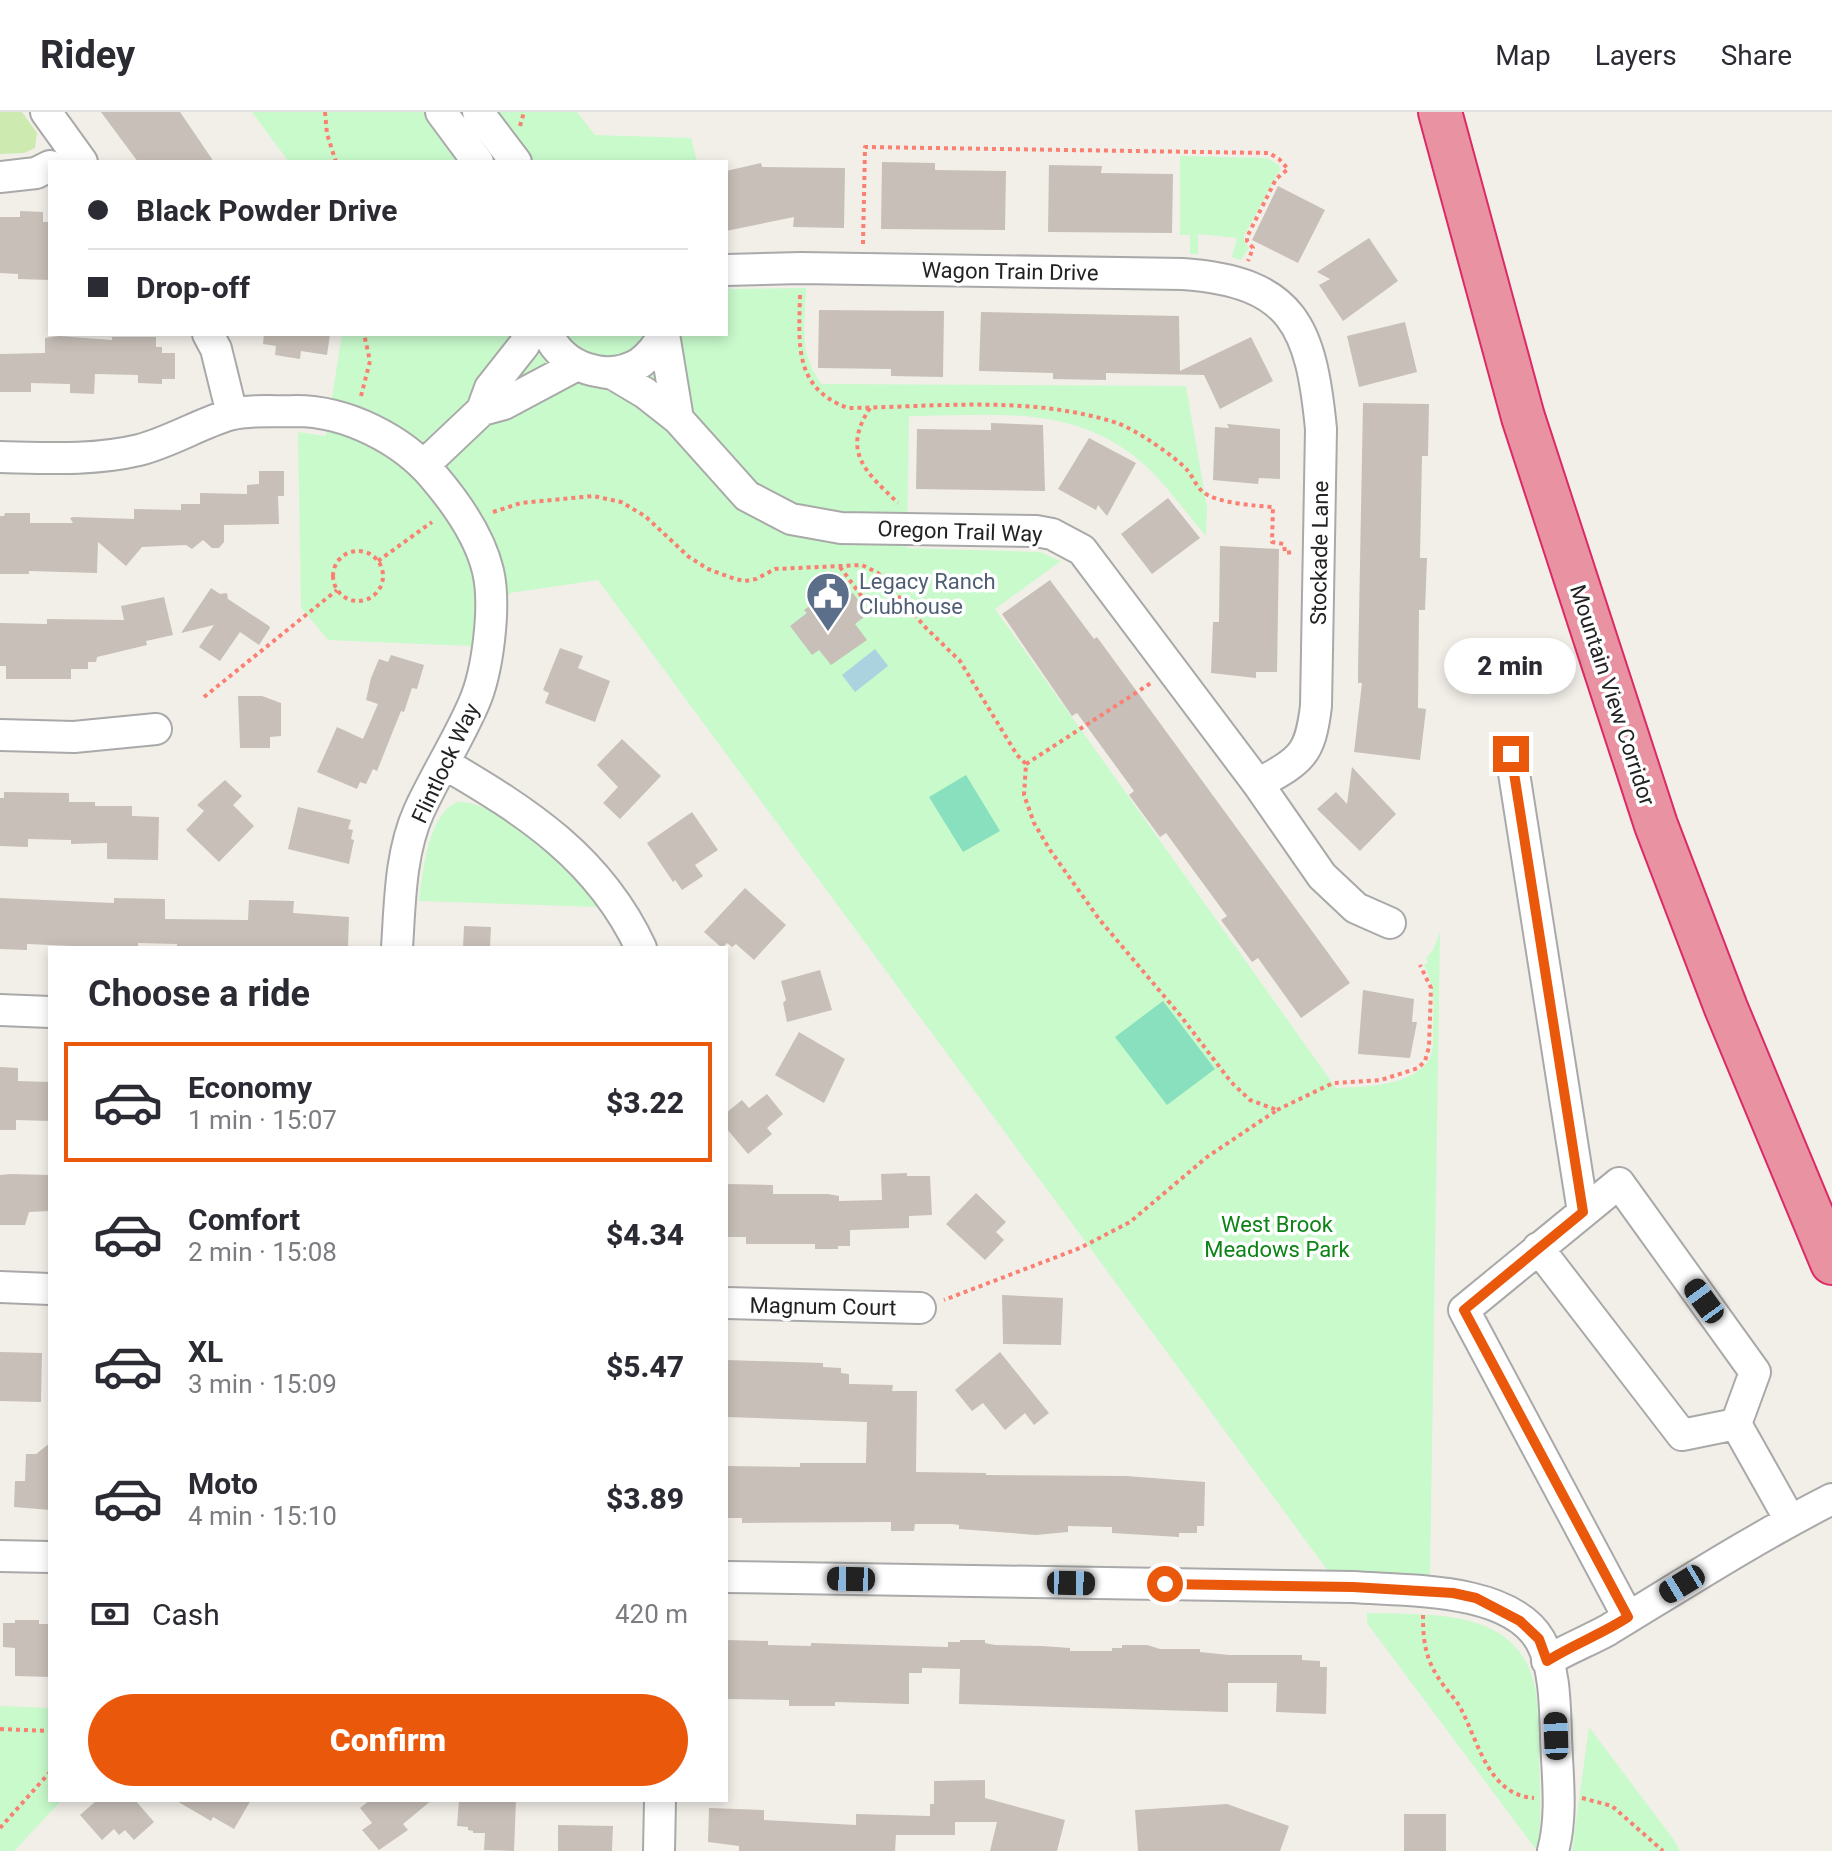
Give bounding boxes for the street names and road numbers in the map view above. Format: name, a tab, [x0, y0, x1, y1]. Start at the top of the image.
street label: Wagon Train Drive	[921, 257, 1099, 286]
street label: Stockade Lane	[1306, 481, 1333, 625]
street label: Oregon Trail Way	[877, 516, 1043, 547]
street label: Mountain View Corridor	[1565, 582, 1660, 809]
street label: Flintlock Way	[407, 699, 484, 827]
street label: Magnum Court	[749, 1293, 897, 1320]

